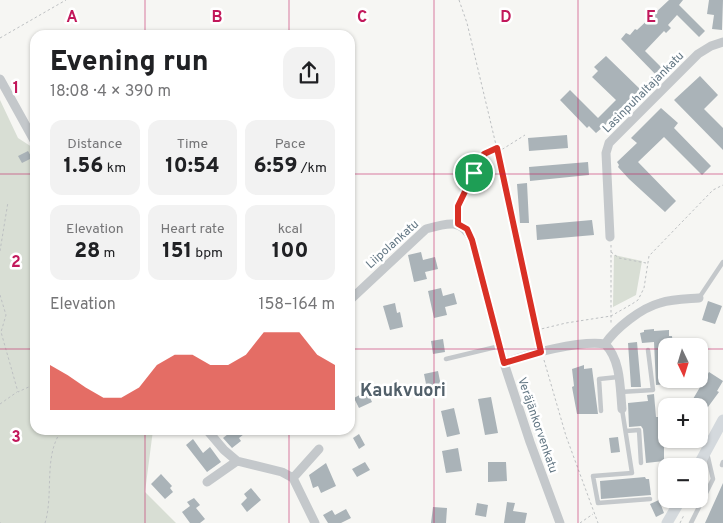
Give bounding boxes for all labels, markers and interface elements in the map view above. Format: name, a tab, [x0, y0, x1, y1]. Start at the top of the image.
text: A	[66, 8, 78, 28]
text: B	[211, 8, 223, 28]
text: C	[357, 8, 367, 28]
text: D	[500, 8, 512, 28]
text: E	[646, 8, 656, 28]
text: Evening run	[50, 45, 209, 81]
button: share	[283, 47, 335, 99]
street label: Lasinpuhaltajankatu	[600, 49, 688, 137]
text: 1	[13, 79, 19, 99]
text: 18:08 · 4 × 390 m	[50, 82, 171, 102]
text: Distance	[67, 136, 122, 153]
text: Time	[177, 136, 208, 153]
text: Pace	[275, 136, 306, 153]
pin	[453, 152, 495, 194]
text: 1.56	[64, 153, 103, 180]
text: 10:54	[165, 153, 220, 180]
text: 6:59	[253, 153, 298, 180]
icon: arrive	[460, 159, 488, 187]
text: km	[103, 160, 126, 177]
text: /km	[298, 160, 327, 177]
street label: Liipolankatu	[363, 217, 423, 273]
text: Elevation	[66, 221, 124, 238]
text: Heart rate	[160, 221, 225, 238]
text: kcal	[278, 221, 303, 238]
text: 28	[74, 238, 100, 265]
text: 151	[162, 238, 192, 265]
text: 100	[272, 238, 308, 265]
text: m	[100, 245, 115, 262]
text: bpm	[192, 245, 223, 262]
text: 2	[11, 253, 21, 273]
text: Elevation	[50, 295, 116, 315]
text: 158–164 m	[258, 295, 335, 315]
north arrow	[658, 338, 708, 388]
map controls	[658, 338, 708, 508]
street label: Veräjänkorvenkatu	[513, 375, 561, 475]
district label: Kaukvuori	[360, 380, 446, 403]
button: +	[658, 398, 708, 448]
text: 3	[11, 428, 21, 448]
button: −	[658, 458, 708, 508]

